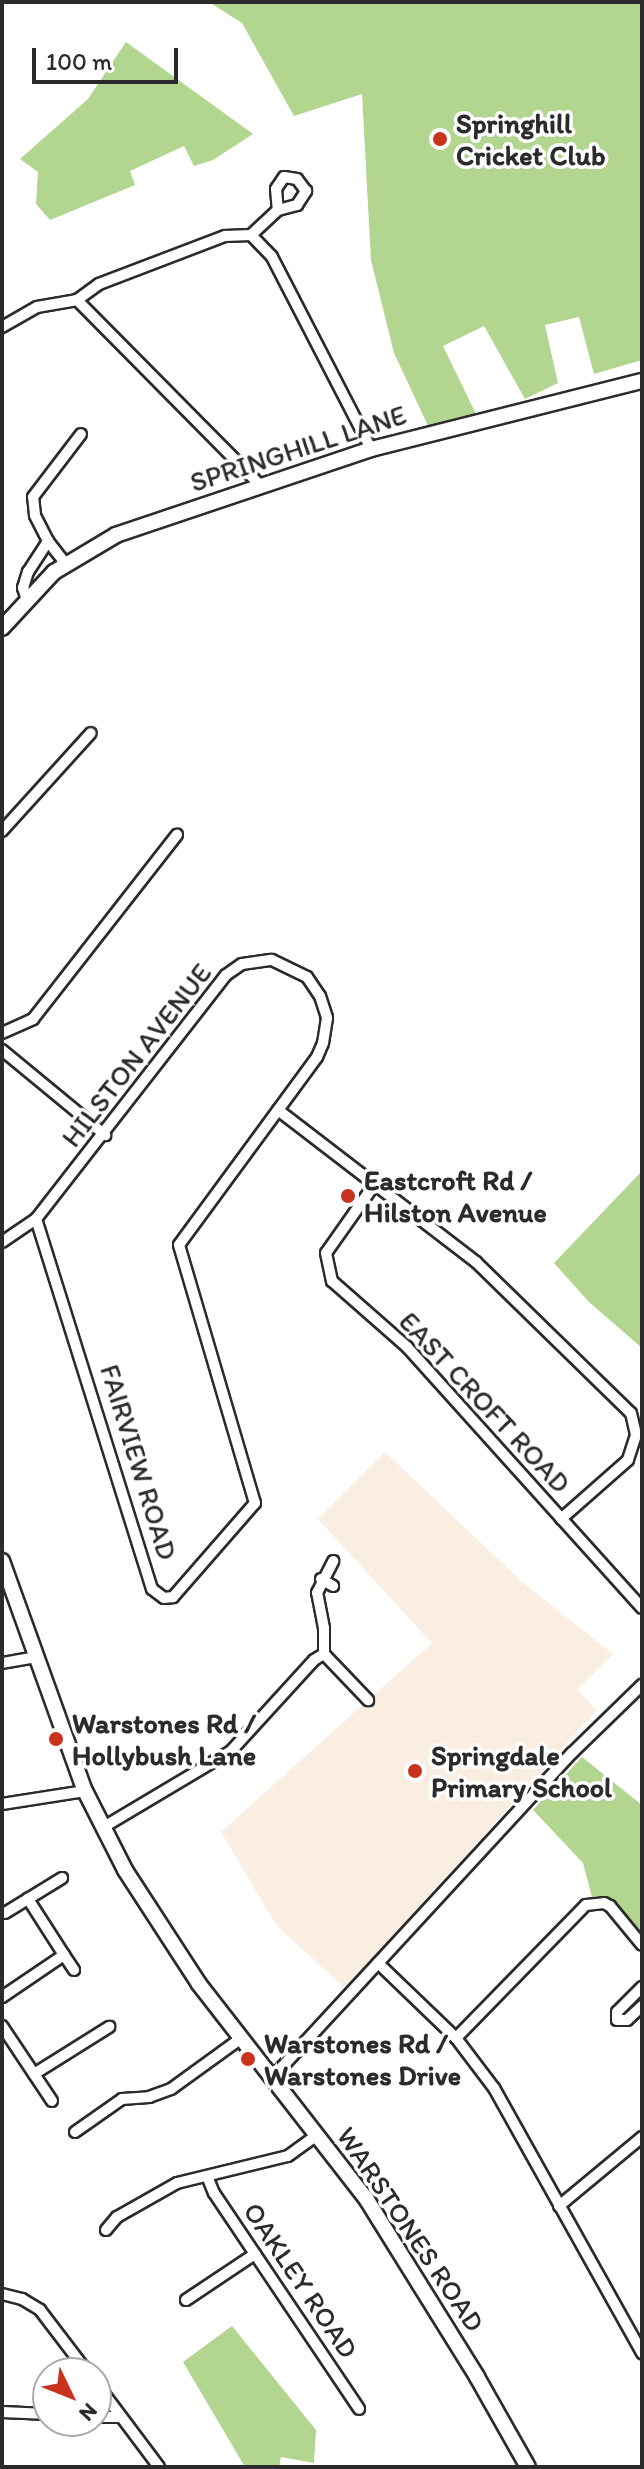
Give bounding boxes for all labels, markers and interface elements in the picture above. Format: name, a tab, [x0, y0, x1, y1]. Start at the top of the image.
scale bar	[36, 32, 182, 82]
text: 100 m	[46, 47, 112, 76]
place label: Springhill Cricket Club	[456, 106, 605, 172]
marker: Springhill Cricket Club	[431, 130, 449, 148]
street label: SPRINGHILL LANE	[186, 397, 410, 499]
street label: HILSTON AVENUE	[54, 957, 218, 1153]
place label: Eastcroft Rd / Hilston Avenue	[364, 1163, 545, 1229]
marker: Eastcroft Rd / Hilston Avenue	[339, 1187, 357, 1205]
street label: EAST CROFT ROAD	[392, 1304, 578, 1500]
street label: FAIRVIEW ROAD	[93, 1361, 185, 1563]
place label: Warstones Rd / Hollybush Lane	[72, 1706, 256, 1772]
marker: Warstones Rd / Hollybush Lane	[47, 1730, 65, 1748]
place label: Springdale Primary School	[431, 1738, 612, 1804]
marker: Springdale Primary School	[406, 1762, 424, 1780]
place label: Warstones Rd / Warstones Drive	[264, 2026, 461, 2092]
marker: Warstones Rd / Warstones Drive	[239, 2050, 257, 2068]
street label: WARSTONES ROAD	[330, 2120, 492, 2338]
street label: OAKLEY ROAD	[237, 2196, 365, 2364]
north arrow	[32, 2357, 112, 2437]
text: N	[74, 2398, 103, 2427]

